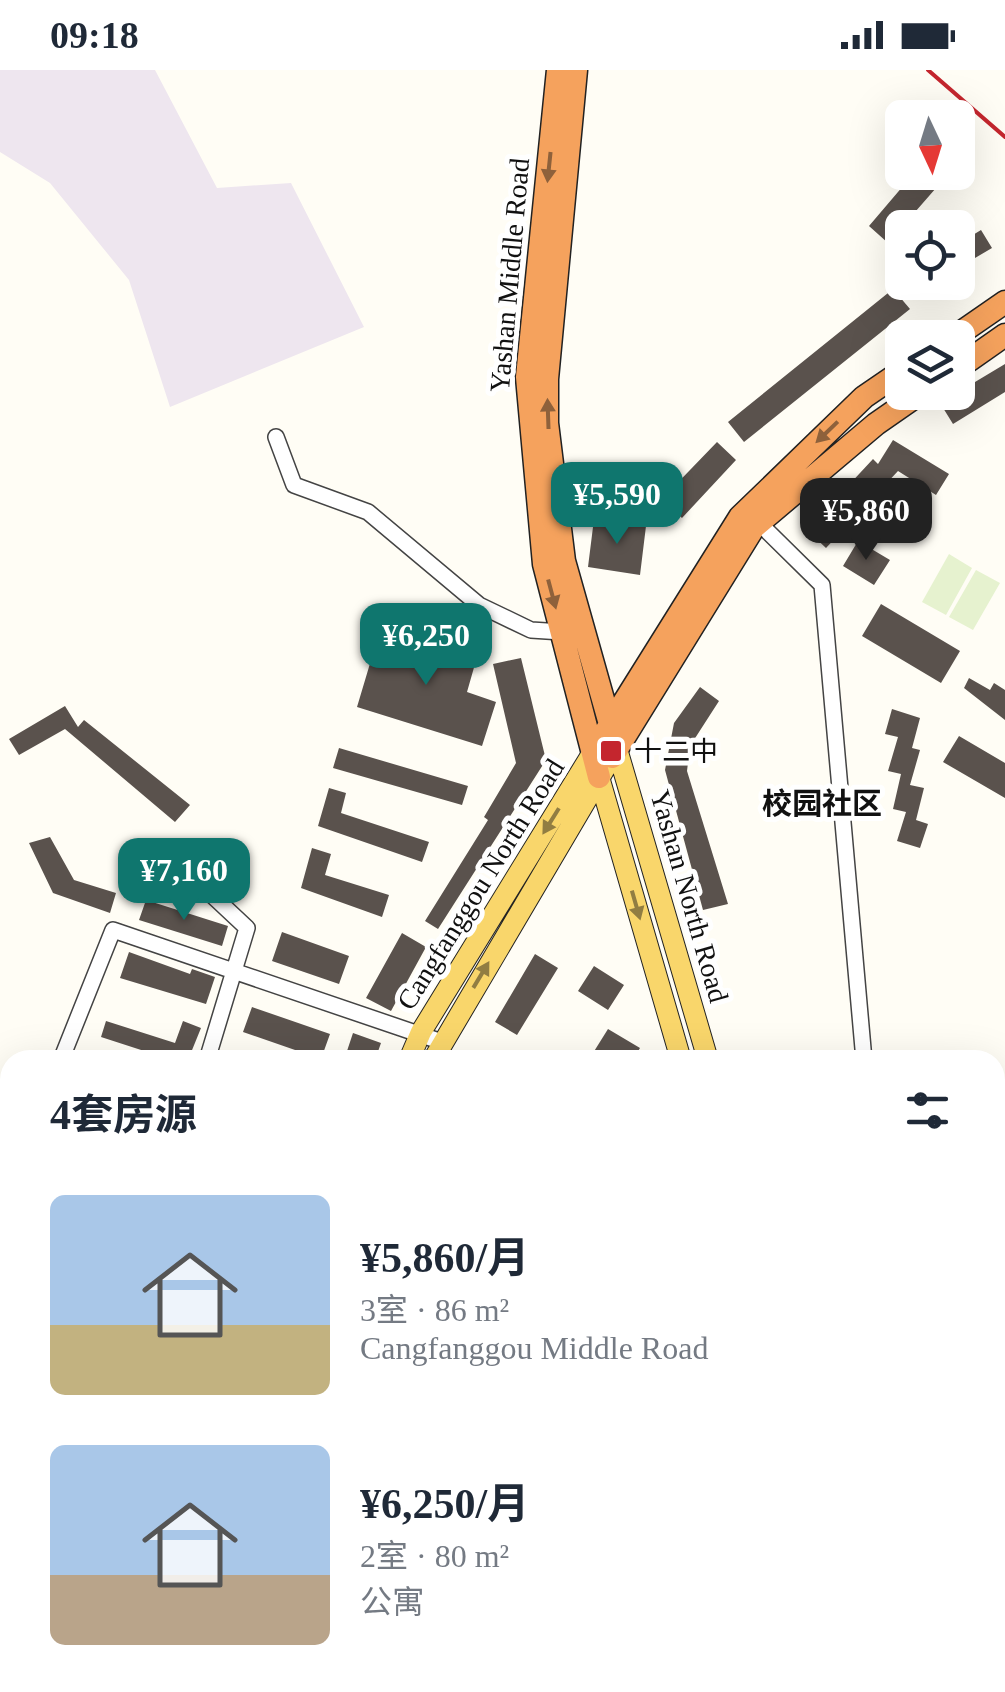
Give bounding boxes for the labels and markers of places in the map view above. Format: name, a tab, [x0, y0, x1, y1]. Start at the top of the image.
pin: ¥5,590	[536, 462, 698, 547]
pin: ¥5,860	[785, 478, 947, 563]
pin: ¥6,250	[345, 603, 507, 688]
place label: 十二中	[634, 736, 718, 767]
marker: 十二中	[598, 738, 624, 764]
pin: ¥7,160	[103, 838, 265, 923]

